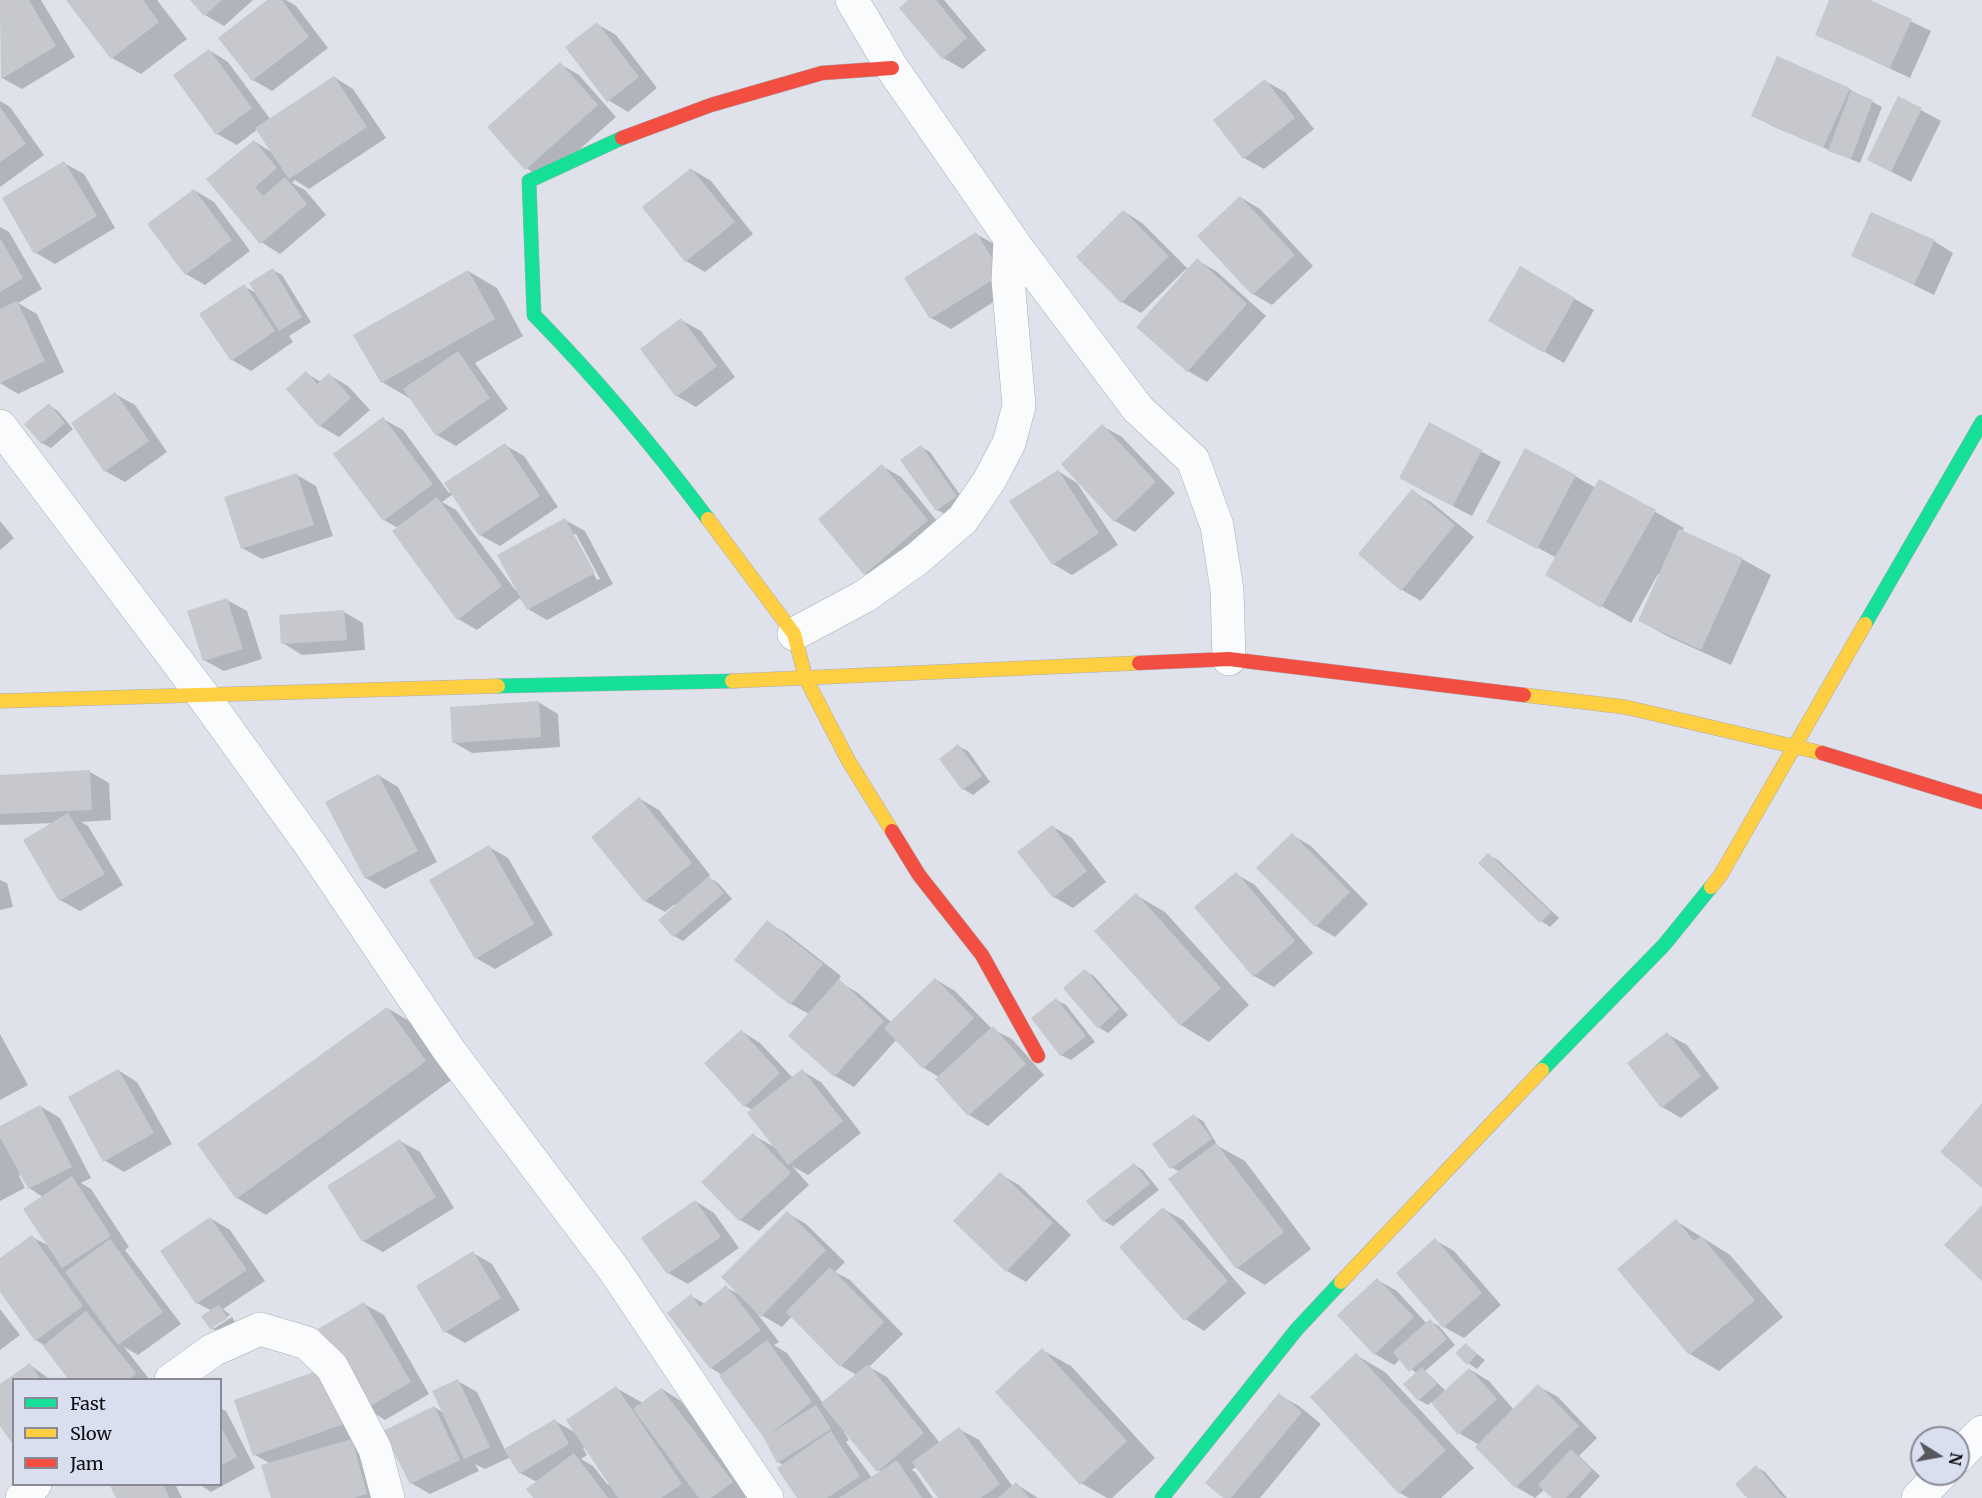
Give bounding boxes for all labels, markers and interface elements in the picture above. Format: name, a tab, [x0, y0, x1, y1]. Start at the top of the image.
legend	[12, 1378, 222, 1486]
text: Fast	[70, 1392, 106, 1415]
text: Slow	[70, 1422, 112, 1445]
north arrow	[1910, 1426, 1970, 1486]
text: N	[1945, 1451, 1967, 1467]
text: Jam	[70, 1452, 104, 1475]

